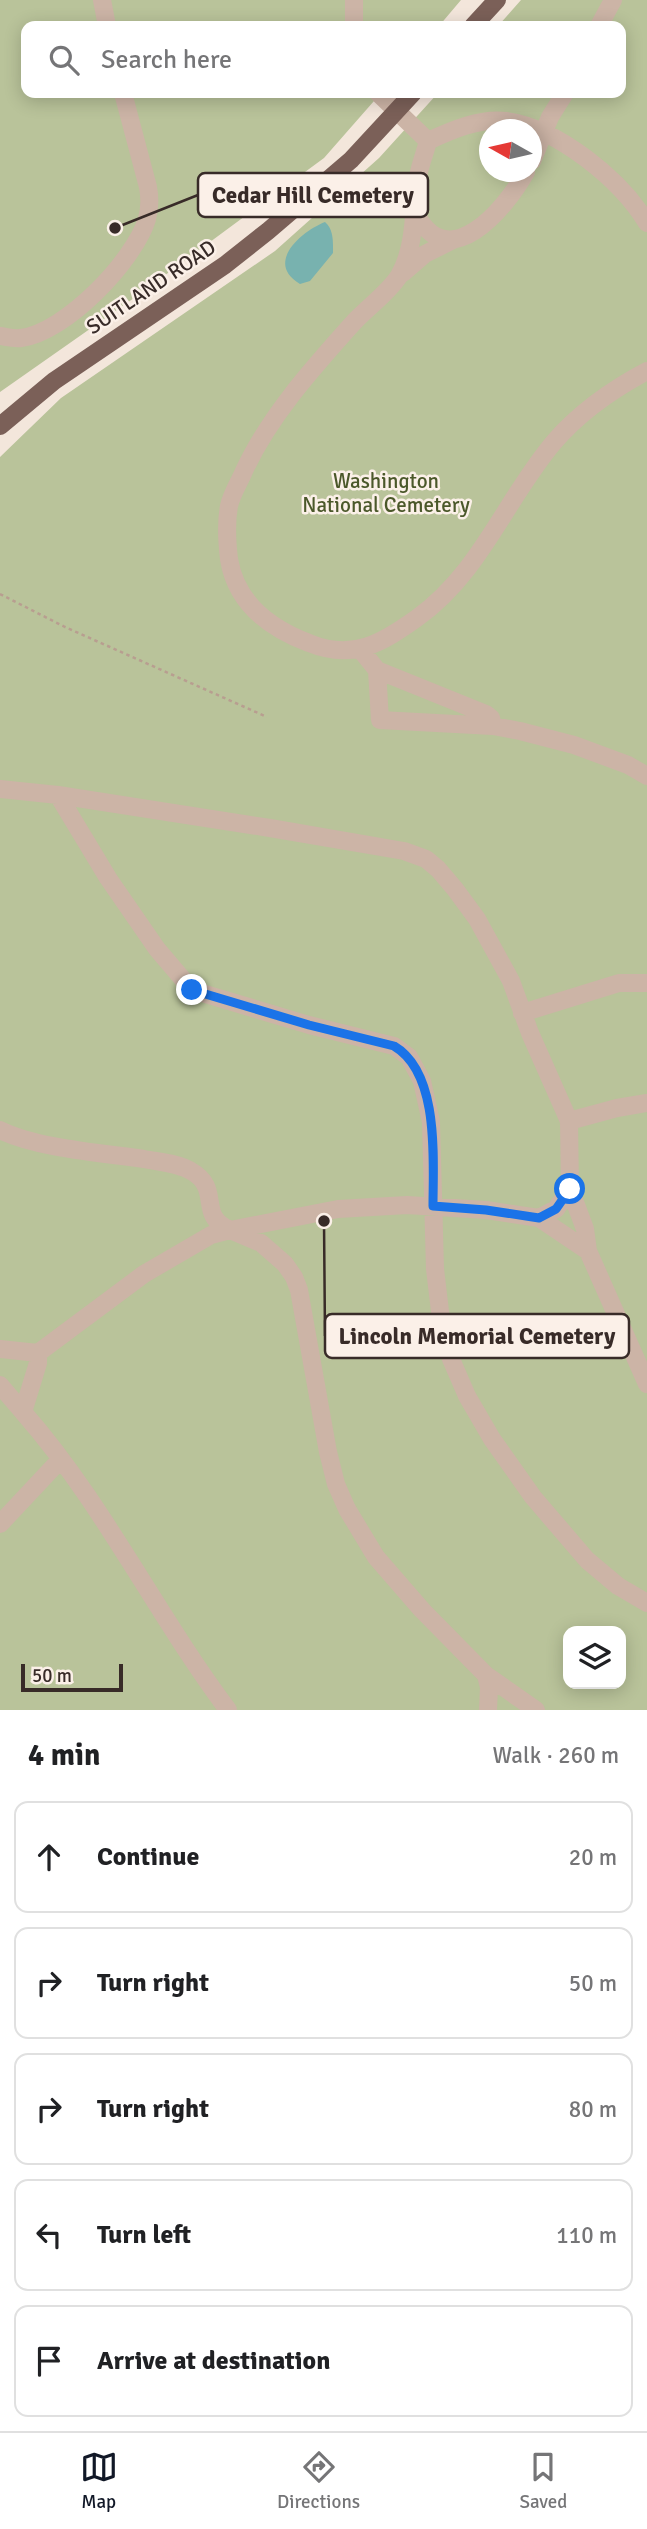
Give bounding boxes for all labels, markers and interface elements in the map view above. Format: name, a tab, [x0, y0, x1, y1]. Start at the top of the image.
search box	[21, 21, 626, 98]
icon: search	[45, 41, 83, 79]
text: Search here	[101, 44, 232, 76]
north arrow	[479, 119, 542, 182]
callout: Cedar Hill Cemetery	[198, 173, 428, 217]
text: Cedar Hill Cemetery	[212, 181, 415, 210]
street label: SUITLAND ROAD	[81, 234, 221, 340]
park label: Washington National Cemetery	[302, 468, 470, 518]
route end	[176, 974, 207, 1005]
route start	[554, 1173, 585, 1204]
callout: Lincoln Memorial Cemetery	[325, 1314, 629, 1358]
text: Lincoln Memorial Cemetery	[339, 1322, 616, 1351]
map controls	[563, 1626, 626, 1689]
button: layers	[563, 1626, 626, 1689]
scale bar	[21, 1661, 122, 1693]
text: 50 m	[32, 1664, 72, 1688]
text: 4 min	[28, 1737, 100, 1774]
text: Walk · 260 m	[493, 1741, 619, 1770]
icon: ahead	[30, 1838, 68, 1876]
text: Continue	[97, 1841, 199, 1873]
text: 20 m	[569, 1843, 617, 1872]
icon: right	[30, 1964, 68, 2002]
text: Turn right	[97, 1967, 209, 1999]
text: 50 m	[569, 1969, 617, 1998]
icon: right	[30, 2090, 68, 2128]
text: Turn right	[97, 2093, 209, 2125]
text: 80 m	[569, 2095, 617, 2124]
icon: left	[30, 2216, 68, 2254]
text: Turn left	[97, 2219, 191, 2251]
text: 110 m	[556, 2221, 617, 2250]
icon: arrive	[30, 2342, 68, 2380]
text: Arrive at destination	[97, 2345, 330, 2377]
tab: Map	[80, 2448, 118, 2514]
tab: Directions	[277, 2448, 360, 2514]
tab: Saved	[519, 2448, 567, 2514]

